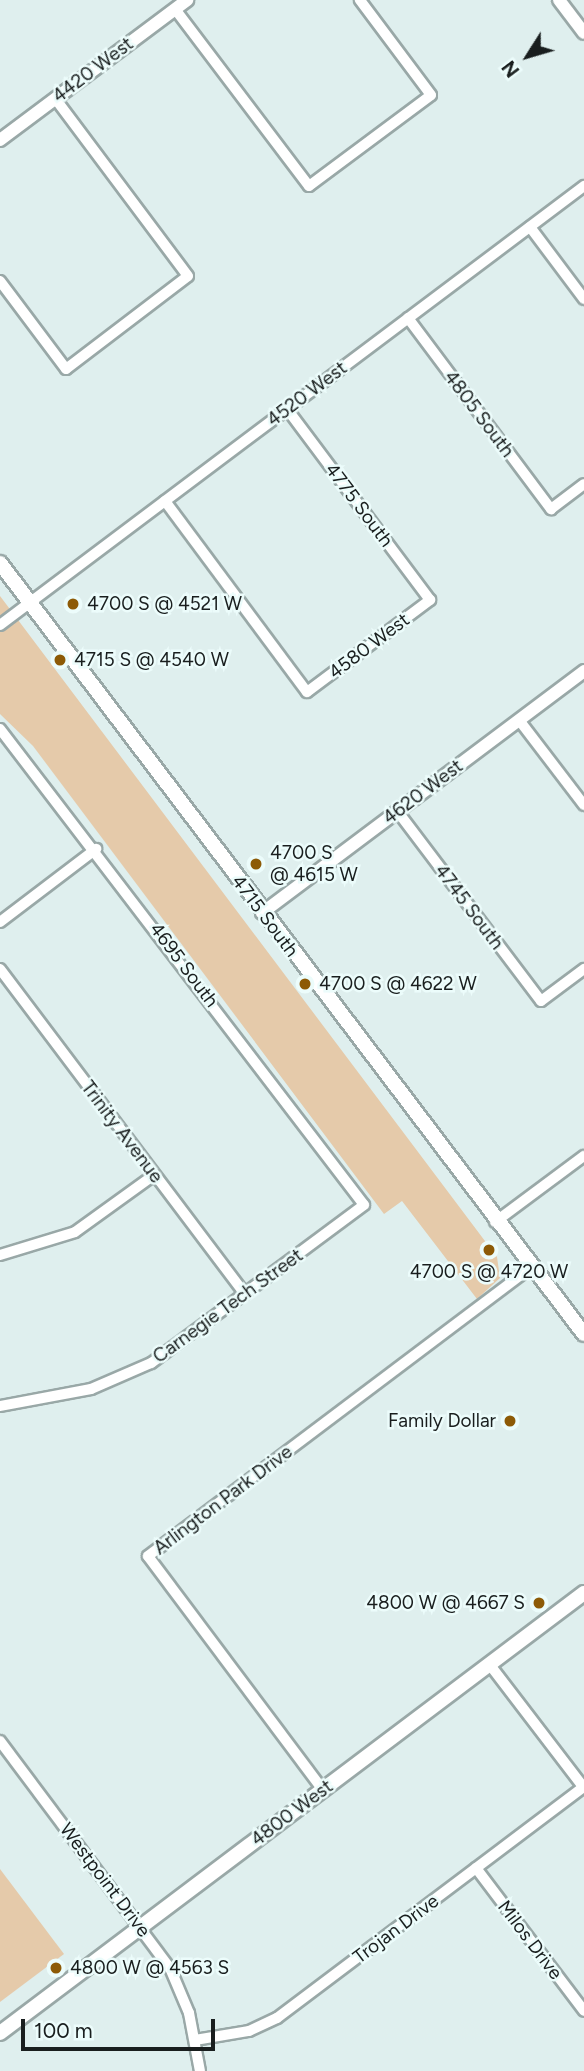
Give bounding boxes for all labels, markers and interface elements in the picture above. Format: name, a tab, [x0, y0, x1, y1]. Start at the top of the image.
north arrow	[493, 21, 563, 91]
street label: 4420 West	[48, 32, 138, 108]
text: N	[497, 56, 524, 82]
street label: 4520 West	[263, 357, 351, 431]
street label: 4805 South	[439, 366, 519, 462]
street label: 4775 South	[320, 459, 398, 551]
place label: 4700 S @ 4521 W	[87, 593, 242, 615]
marker: 4700 S @ 4521 W	[65, 596, 81, 612]
street label: 4580 West	[324, 608, 414, 684]
place label: 4715 S @ 4540 W	[74, 649, 229, 671]
marker: 4715 S @ 4540 W	[52, 652, 68, 668]
street label: 4620 West	[379, 755, 467, 829]
place label: 4700 S @ 4615 W	[270, 842, 358, 886]
marker: 4700 S @ 4615 W	[248, 856, 264, 872]
street label: 4745 South	[430, 860, 508, 954]
street label: 4715 South	[227, 871, 303, 961]
street label: 4695 South	[145, 918, 223, 1012]
place label: 4700 S @ 4622 W	[319, 973, 477, 995]
marker: 4700 S @ 4622 W	[297, 976, 313, 992]
street label: Trinity Avenue	[76, 1077, 168, 1187]
marker: 4700 S @ 4720 W	[481, 1242, 497, 1258]
street label: Carnegie Tech Street	[149, 1244, 307, 1368]
place label: 4700 S @ 4720 W	[410, 1261, 568, 1283]
place label: Family Dollar	[388, 1410, 496, 1432]
marker: Family Dollar	[502, 1413, 518, 1429]
street label: Arlington Park Drive	[149, 1440, 297, 1560]
place label: 4800 W @ 4667 S	[366, 1592, 525, 1614]
marker: 4800 W @ 4667 S	[531, 1595, 547, 1611]
street label: 4800 West	[247, 1775, 337, 1851]
street label: Westpoint Drive	[55, 1818, 155, 1942]
street label: Trojan Drive	[349, 1889, 443, 1969]
street label: Milos Drive	[493, 1896, 567, 1984]
place label: 4800 W @ 4563 S	[70, 1957, 229, 1979]
marker: 4800 W @ 4563 S	[48, 1960, 64, 1976]
scale bar	[24, 2004, 219, 2048]
text: 100 m	[34, 2018, 93, 2043]

